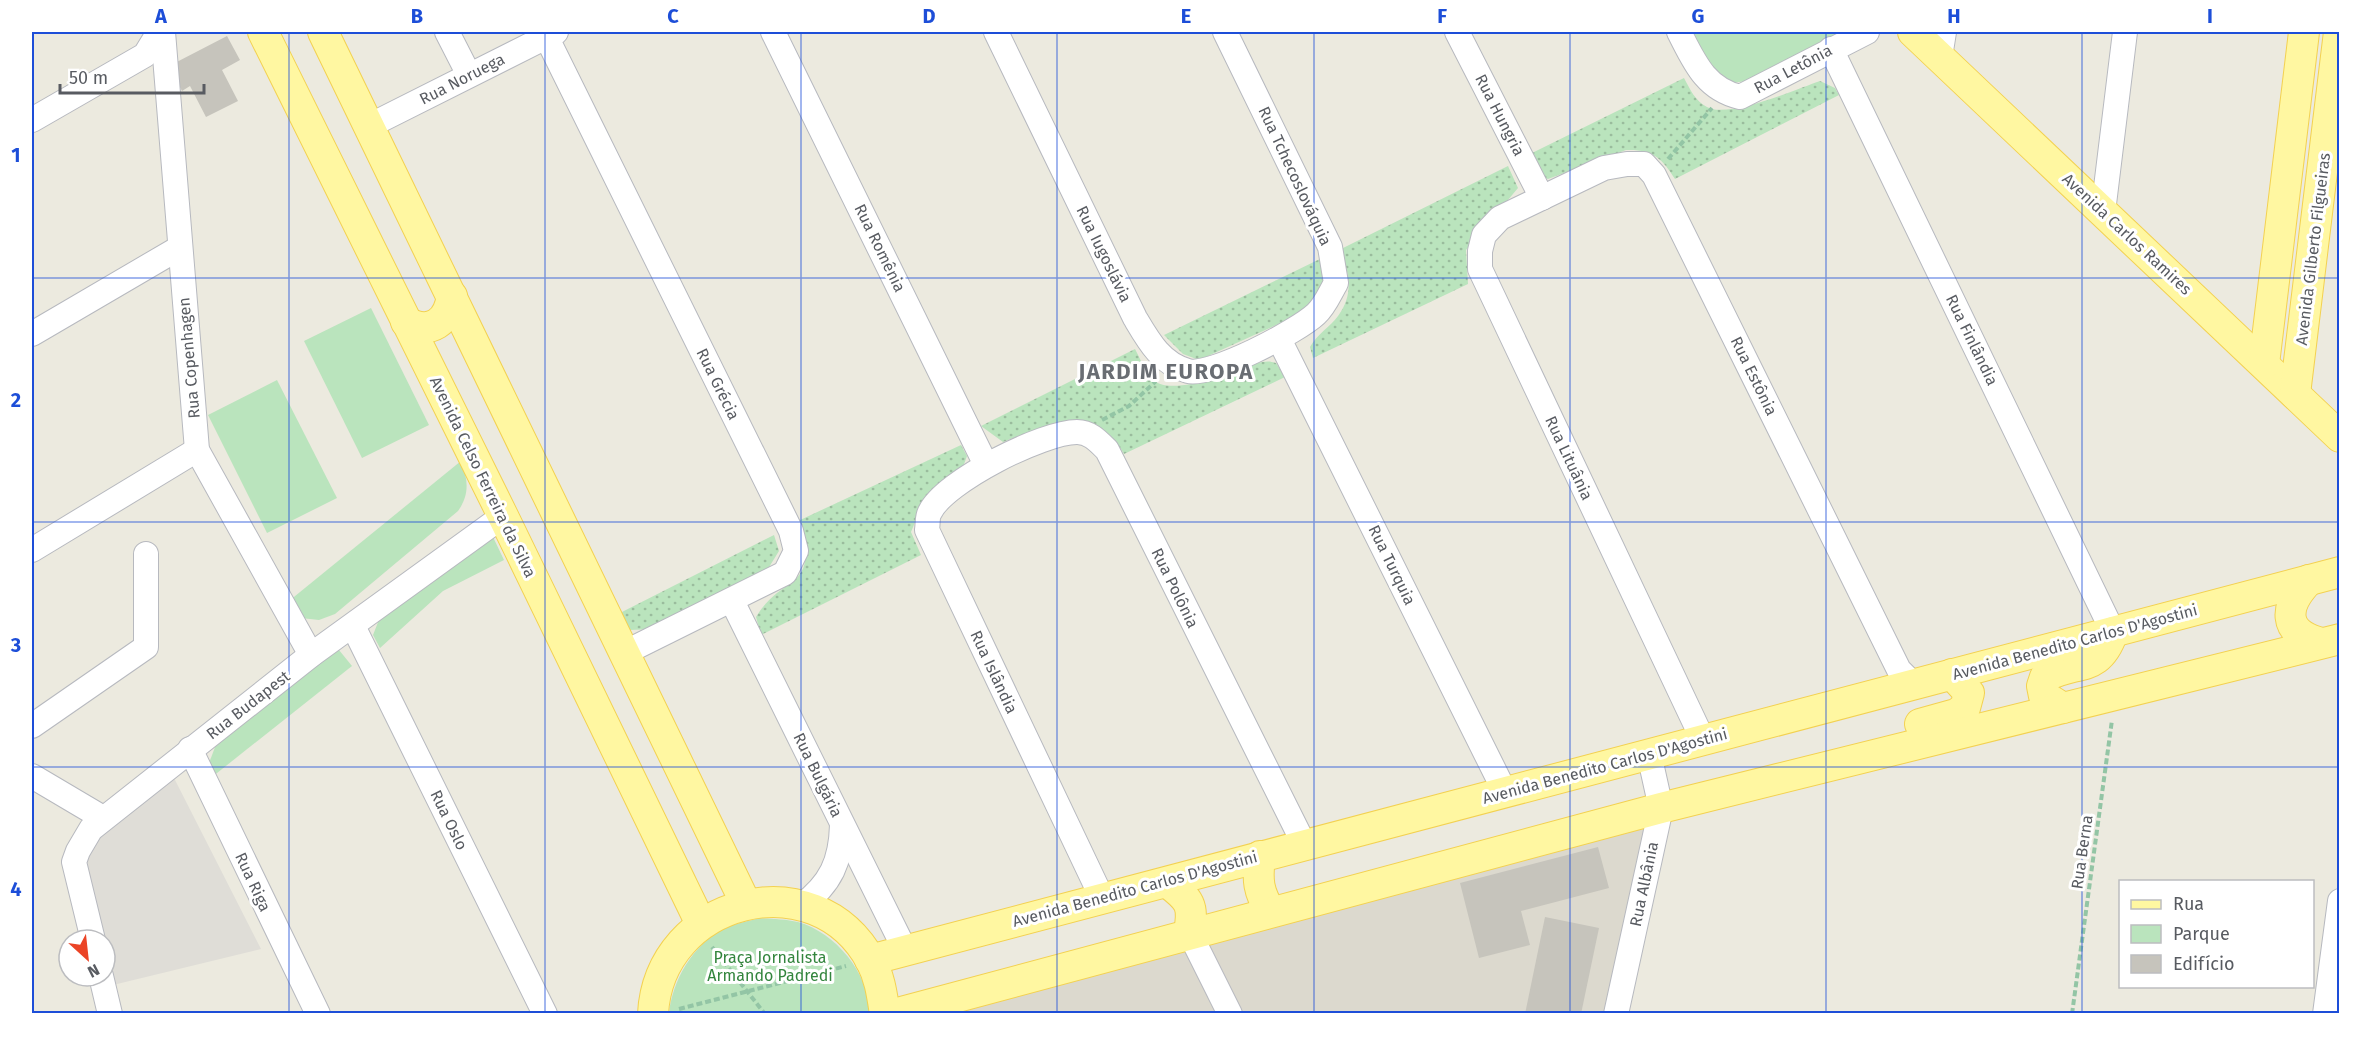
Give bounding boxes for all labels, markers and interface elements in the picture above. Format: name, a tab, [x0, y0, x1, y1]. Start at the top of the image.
text: A	[154, 4, 168, 28]
text: B	[411, 4, 423, 28]
text: C	[667, 4, 679, 28]
text: D	[922, 4, 936, 28]
text: E	[1181, 4, 1191, 28]
text: F	[1437, 4, 1447, 28]
text: G	[1692, 4, 1704, 28]
text: H	[1947, 4, 1961, 28]
text: I	[2207, 4, 2213, 28]
street label: Rua Letônia	[1751, 40, 1835, 98]
street label: Rua Noruega	[416, 49, 508, 109]
scale bar	[60, 57, 204, 95]
text: 50 m	[69, 67, 108, 89]
street label: Rua Hungria	[1471, 71, 1529, 159]
street label: Rua Tchecoslováquia	[1254, 103, 1336, 249]
text: 1	[11, 143, 21, 167]
street label: Avenida Gilberto Filgueiras	[2292, 152, 2334, 346]
street label: Avenida Carlos Ramires	[2058, 169, 2196, 299]
street label: Rua Romênia	[850, 201, 910, 295]
street label: Rua Iugoslávia	[1072, 203, 1136, 305]
street label: Rua Finlândia	[1942, 292, 2002, 388]
street label: Rua Copenhagen	[174, 297, 204, 419]
street label: Rua Estônia	[1727, 333, 1781, 419]
street label: Rua Grécia	[693, 345, 743, 423]
district label: JARDIM EUROPA	[1077, 358, 1254, 385]
street label: Avenida Celso Ferreira da Silva	[426, 373, 540, 581]
text: 2	[11, 388, 21, 412]
street label: Rua Lituânia	[1541, 413, 1597, 503]
street label: Rua Turquia	[1364, 522, 1420, 608]
street label: Rua Polônia	[1147, 545, 1203, 631]
street label: Avenida Benedito Carlos D'Agostini	[1950, 600, 2200, 684]
street label: Rua Islândia	[966, 627, 1022, 717]
text: 3	[10, 633, 21, 657]
street label: Rua Budapest	[202, 666, 294, 743]
street label: Avenida Benedito Carlos D'Agostini	[1480, 724, 1730, 808]
street label: Rua Bulgária	[789, 730, 847, 820]
street label: Rua Oslo	[426, 787, 472, 853]
street label: Rua Berna	[2067, 814, 2097, 890]
street label: Rua Albânia	[1626, 840, 1662, 928]
street label: Avenida Benedito Carlos D'Agostini	[1010, 847, 1260, 931]
street label: Rua Riga	[231, 850, 275, 914]
text: 4	[10, 877, 22, 901]
legend	[2119, 880, 2314, 988]
text: Rua	[2173, 893, 2204, 915]
text: Parque	[2173, 923, 2230, 945]
north arrow	[57, 928, 117, 988]
park label: Praça Jornalista Armando Padredi	[707, 948, 833, 985]
text: Edifício	[2173, 953, 2235, 975]
text: N	[85, 960, 103, 982]

